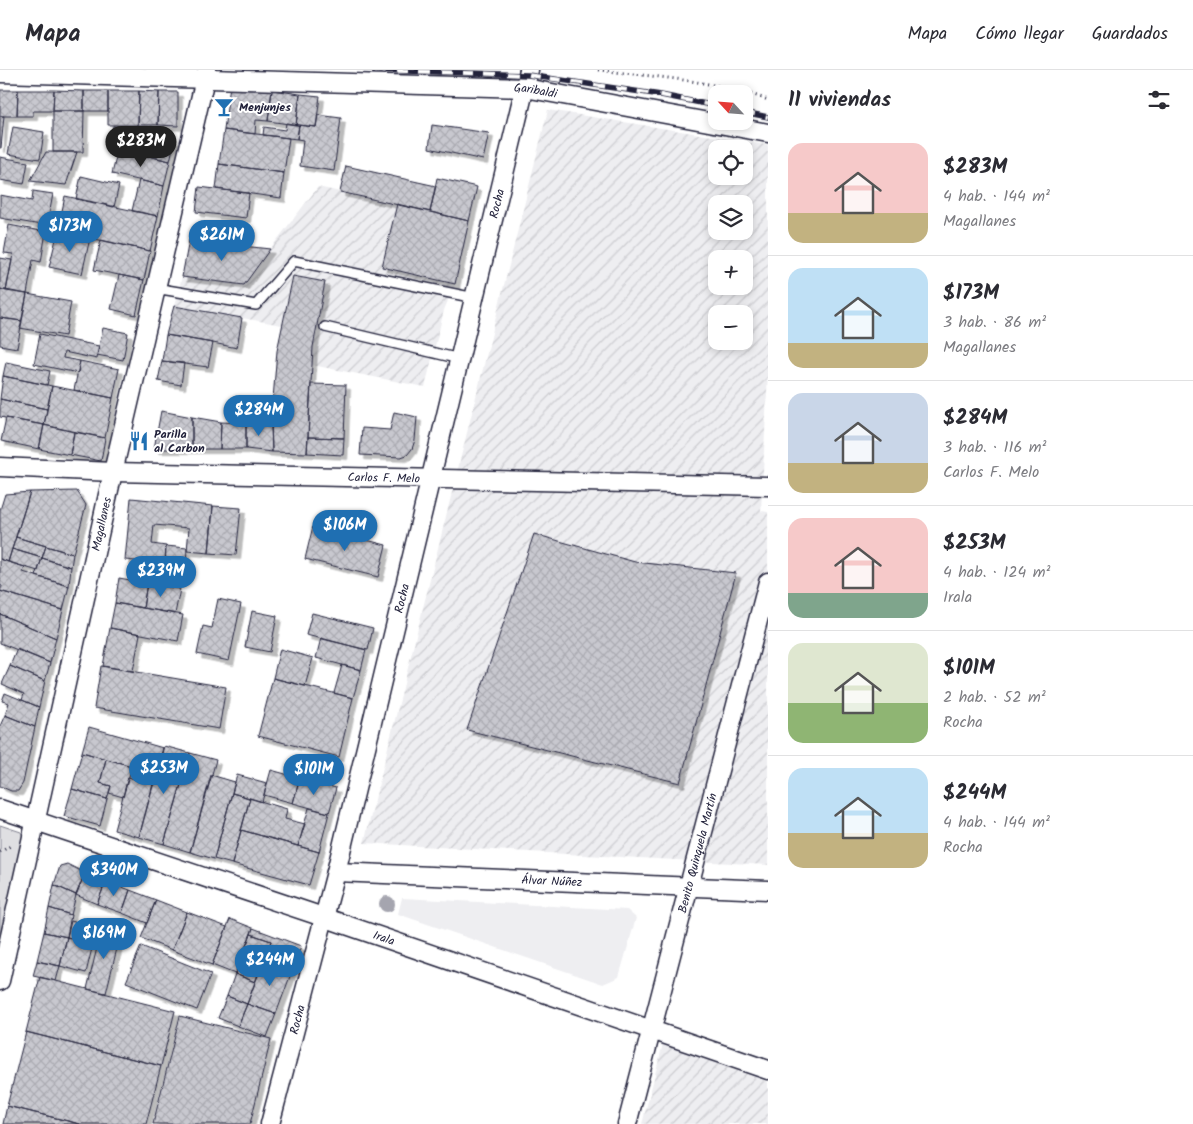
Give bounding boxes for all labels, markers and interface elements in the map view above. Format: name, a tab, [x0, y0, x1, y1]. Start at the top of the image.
text: Mapa	[25, 15, 81, 54]
text: Mapa	[908, 20, 947, 49]
text: Cómo llegar	[975, 20, 1064, 49]
text: Guardados	[1092, 20, 1168, 49]
street label: Garibaldi	[514, 78, 560, 103]
text: 11 viviendas	[788, 84, 891, 117]
north arrow	[708, 85, 752, 130]
map controls	[708, 85, 753, 350]
icon: filters	[1145, 86, 1173, 114]
bar icon: Menjunjes	[213, 96, 235, 118]
place label: Menjunjes	[239, 98, 291, 117]
pin: $283M	[106, 126, 176, 168]
text: $283M	[116, 129, 166, 154]
button: locate	[708, 140, 753, 185]
text: $283M	[943, 151, 1007, 184]
icon: home	[828, 163, 888, 223]
text: 4 hab. · 144 m²	[943, 184, 1050, 209]
street label: Rocha	[484, 186, 510, 220]
button: layers	[708, 195, 753, 240]
text: Magallanes	[943, 209, 1016, 234]
pin: $173M	[35, 210, 105, 253]
text: $173M	[49, 214, 91, 239]
pin: $261M	[187, 220, 257, 262]
text: $261M	[200, 223, 244, 248]
button: +	[708, 250, 753, 295]
text: $173M	[943, 277, 999, 310]
icon: home	[828, 288, 888, 348]
button: −	[708, 305, 753, 350]
text: 3 hab. · 86 m²	[943, 310, 1046, 335]
text: Magallanes	[943, 335, 1016, 360]
pin: $284M	[224, 394, 294, 437]
text: $284M	[234, 398, 284, 423]
text: $284M	[943, 402, 1007, 435]
icon: home	[828, 413, 888, 473]
place label: Parilla al Carbon	[154, 425, 205, 458]
restaurant icon: Parilla al Carbon	[128, 430, 150, 452]
text: 3 hab. · 116 m²	[943, 435, 1046, 460]
text: Carlos F. Melo	[943, 460, 1039, 485]
street label: Carlos F. Melo	[347, 468, 420, 488]
street label: Magallanes	[86, 495, 117, 553]
pin: $106M	[310, 510, 380, 552]
text: $106M	[323, 513, 367, 538]
text: $253M	[943, 527, 1006, 560]
icon: home	[828, 538, 888, 598]
pin: $239M	[126, 556, 196, 598]
text: $239M	[137, 559, 185, 584]
text: 4 hab. · 124 m²	[943, 560, 1050, 585]
street label: Rocha	[389, 581, 415, 615]
text: Irala	[943, 585, 972, 610]
text: $101M	[943, 652, 995, 685]
icon: home	[828, 663, 888, 723]
text: 2 hab. · 52 m²	[943, 685, 1046, 710]
text: Rocha	[943, 710, 983, 735]
pin: $253M	[129, 752, 199, 795]
pin: $101M	[279, 754, 349, 796]
text: $253M	[140, 756, 188, 781]
text: $101M	[294, 757, 334, 782]
text: $244M	[943, 777, 1006, 810]
icon: home	[828, 788, 888, 848]
street label: Benito Quinquela Martín	[673, 791, 722, 915]
text: 4 hab. · 144 m²	[943, 810, 1050, 835]
text: Rocha	[943, 835, 983, 860]
pin: $340M	[79, 854, 149, 897]
text: $340M	[90, 858, 138, 883]
street label: Álvar Núñez	[521, 870, 583, 892]
pin: $169M	[69, 918, 139, 960]
text: $169M	[82, 921, 126, 946]
street label: Irala	[370, 925, 398, 951]
pin: $244M	[235, 944, 305, 987]
text: $244M	[246, 948, 294, 973]
street label: Rocha	[284, 1002, 310, 1036]

